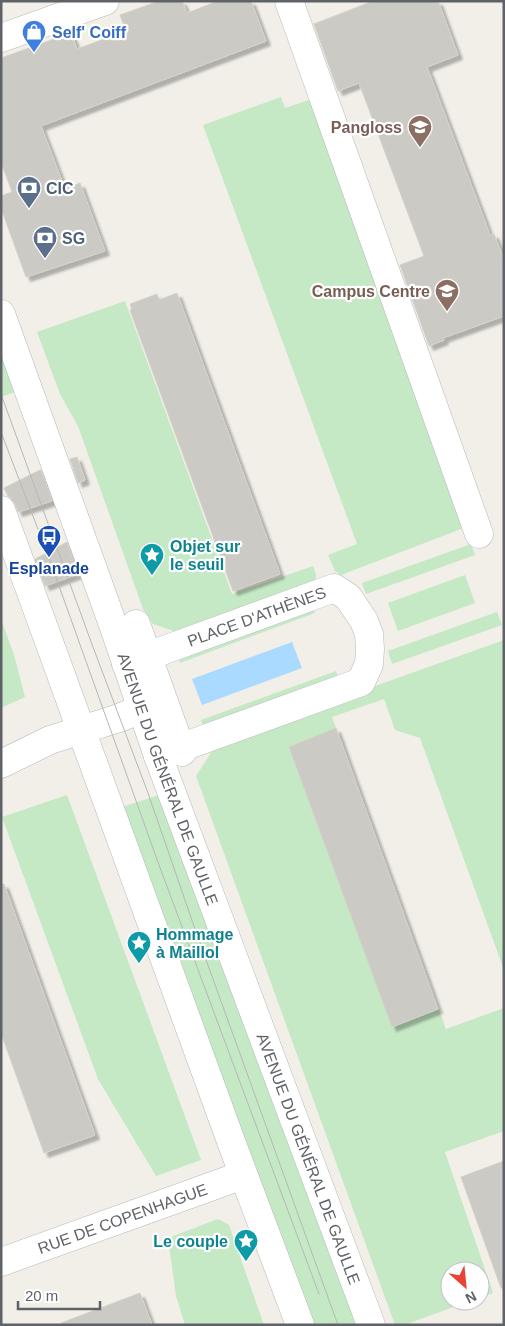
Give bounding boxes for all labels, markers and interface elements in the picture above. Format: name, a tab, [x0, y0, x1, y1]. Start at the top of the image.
shop icon: Self' Coiff	[21, 19, 47, 53]
place label: Self' Coiff	[52, 24, 127, 41]
school or university icon: Pangloss	[407, 114, 433, 148]
place label: Pangloss	[331, 119, 402, 136]
bank icon: CIC	[16, 175, 42, 209]
place label: CIC	[46, 180, 74, 197]
bank icon: SG	[32, 225, 58, 259]
place label: SG	[62, 230, 85, 247]
school or university icon: Campus Centre	[434, 278, 460, 312]
place label: Campus Centre	[312, 283, 430, 300]
bus stop icon: Esplanade	[36, 524, 62, 558]
place label: Objet sur le seuil	[170, 538, 240, 573]
place icon: Objet sur le seuil	[139, 542, 165, 576]
place label: Esplanade	[9, 560, 89, 577]
street label: PLACE D'ATHÈNES	[185, 584, 328, 650]
street label: AVENUE DU GÉNÉRAL DE GAULLE	[114, 651, 221, 907]
place label: Hommage à Maillol	[156, 926, 233, 961]
place icon: Hommage à Maillol	[126, 930, 152, 964]
street label: AVENUE DU GÉNÉRAL DE GAULLE	[254, 1031, 363, 1287]
street label: RUE DE COPENHAGUE	[36, 1181, 210, 1257]
place icon: Le couple	[233, 1228, 259, 1262]
place label: Le couple	[153, 1233, 228, 1250]
north arrow	[440, 1261, 490, 1311]
scale bar	[18, 1278, 100, 1310]
text: 20 m	[25, 1287, 58, 1304]
text: N	[463, 1288, 479, 1307]

